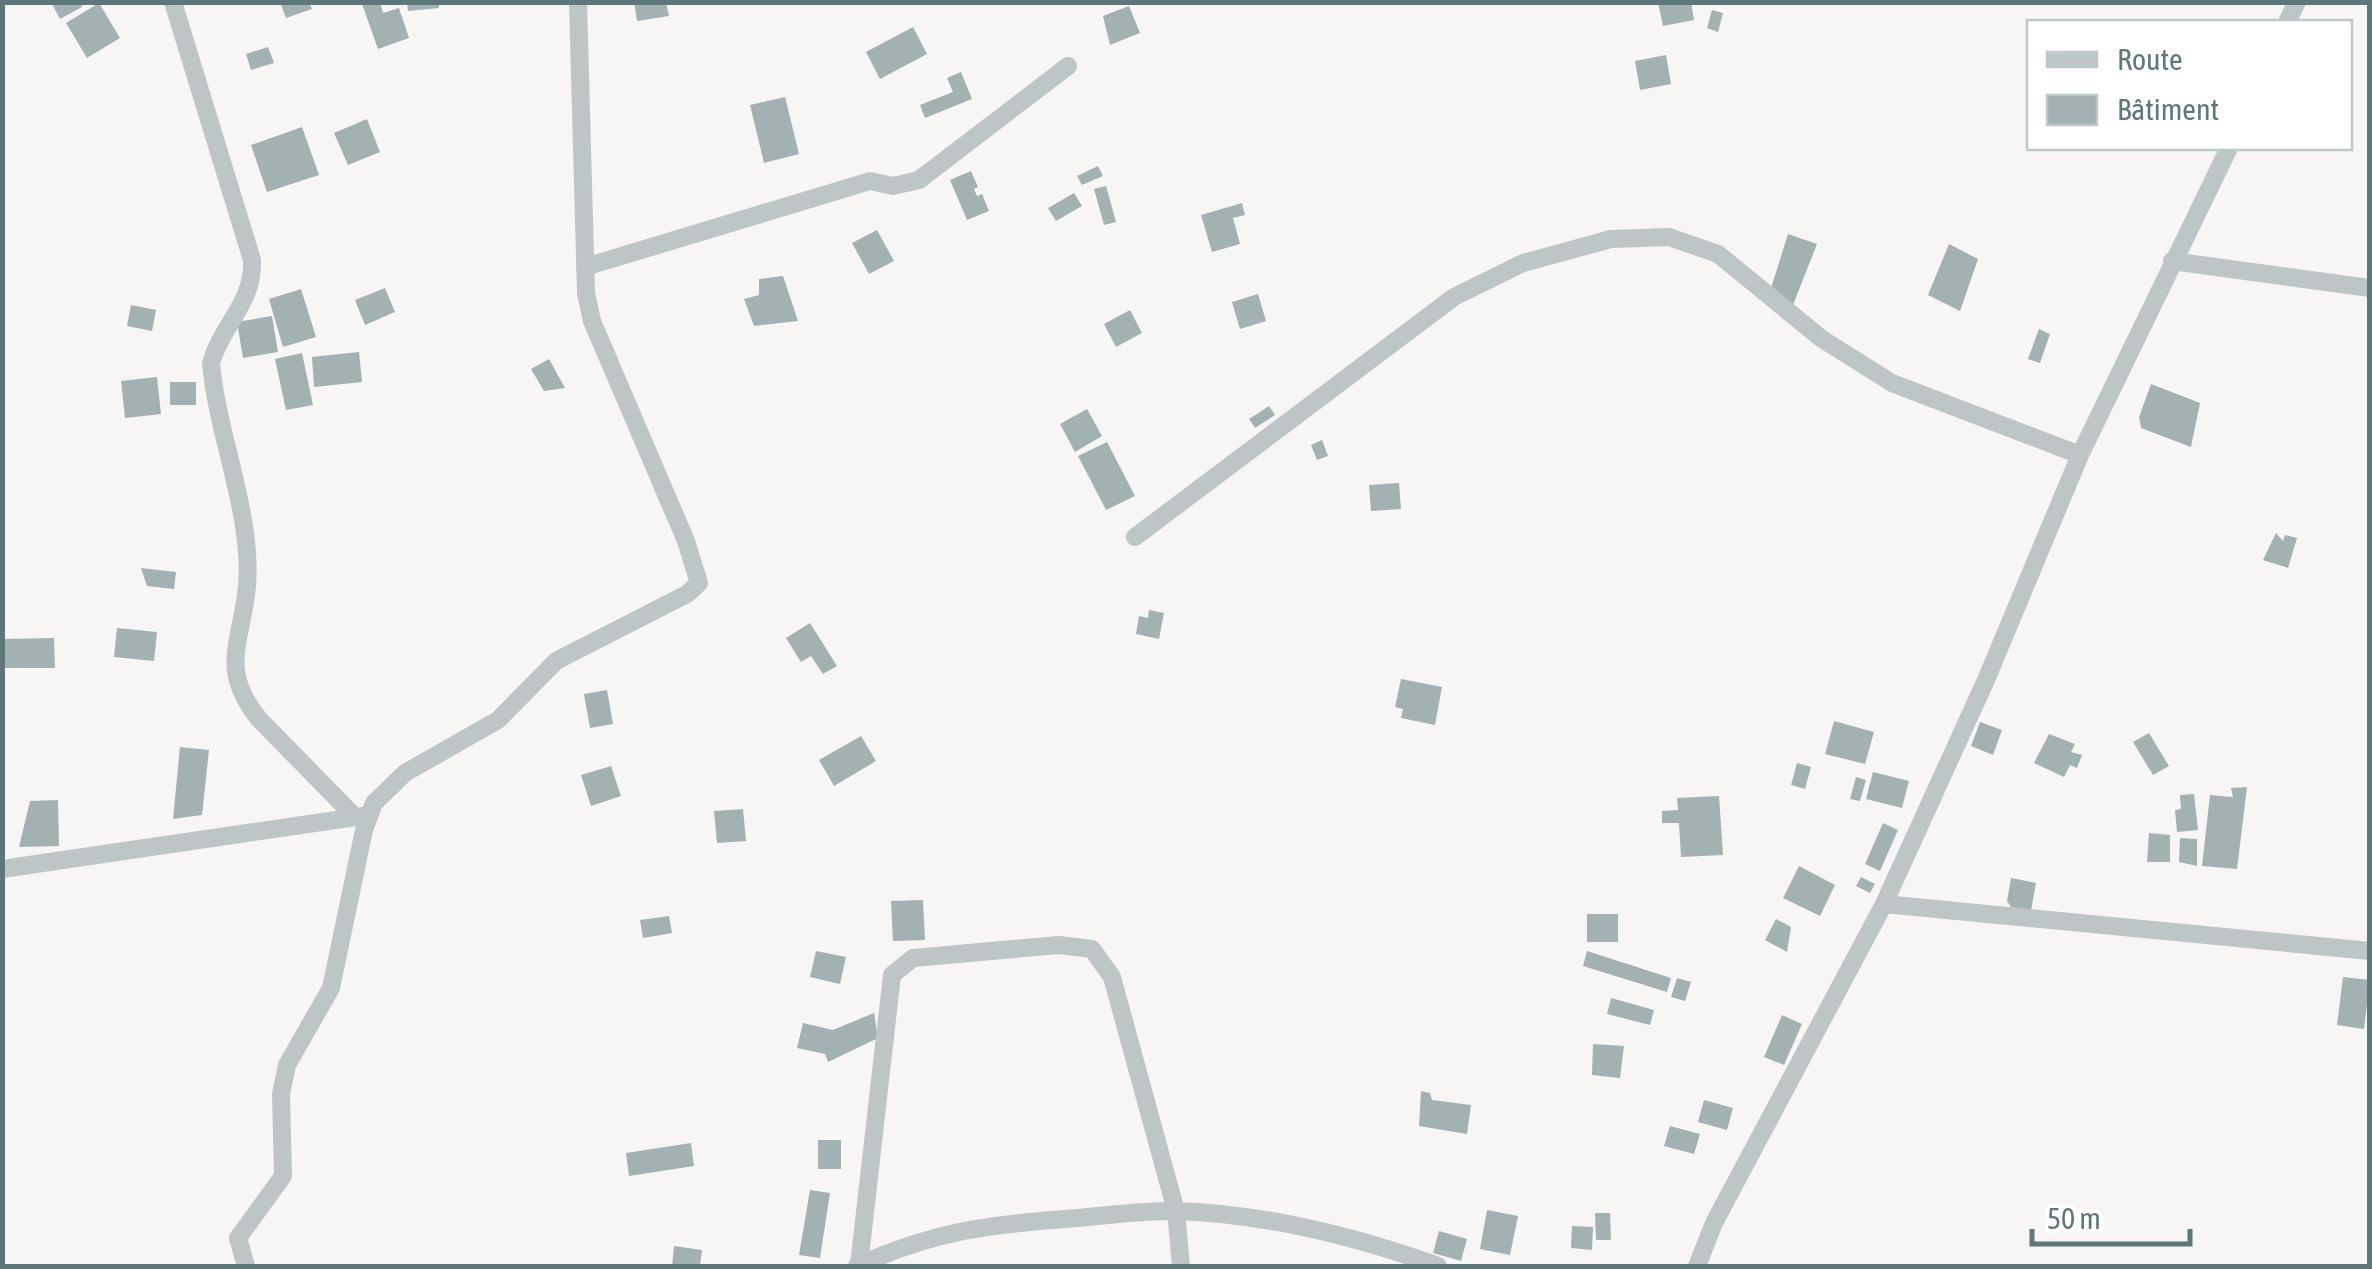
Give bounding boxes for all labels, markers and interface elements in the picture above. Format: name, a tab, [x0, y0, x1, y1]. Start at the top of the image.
legend	[2027, 20, 2352, 150]
text: Route	[2117, 42, 2183, 76]
text: Bâtiment	[2117, 92, 2219, 126]
scale bar	[2032, 1184, 2190, 1246]
text: 50 m	[2047, 1201, 2101, 1235]

